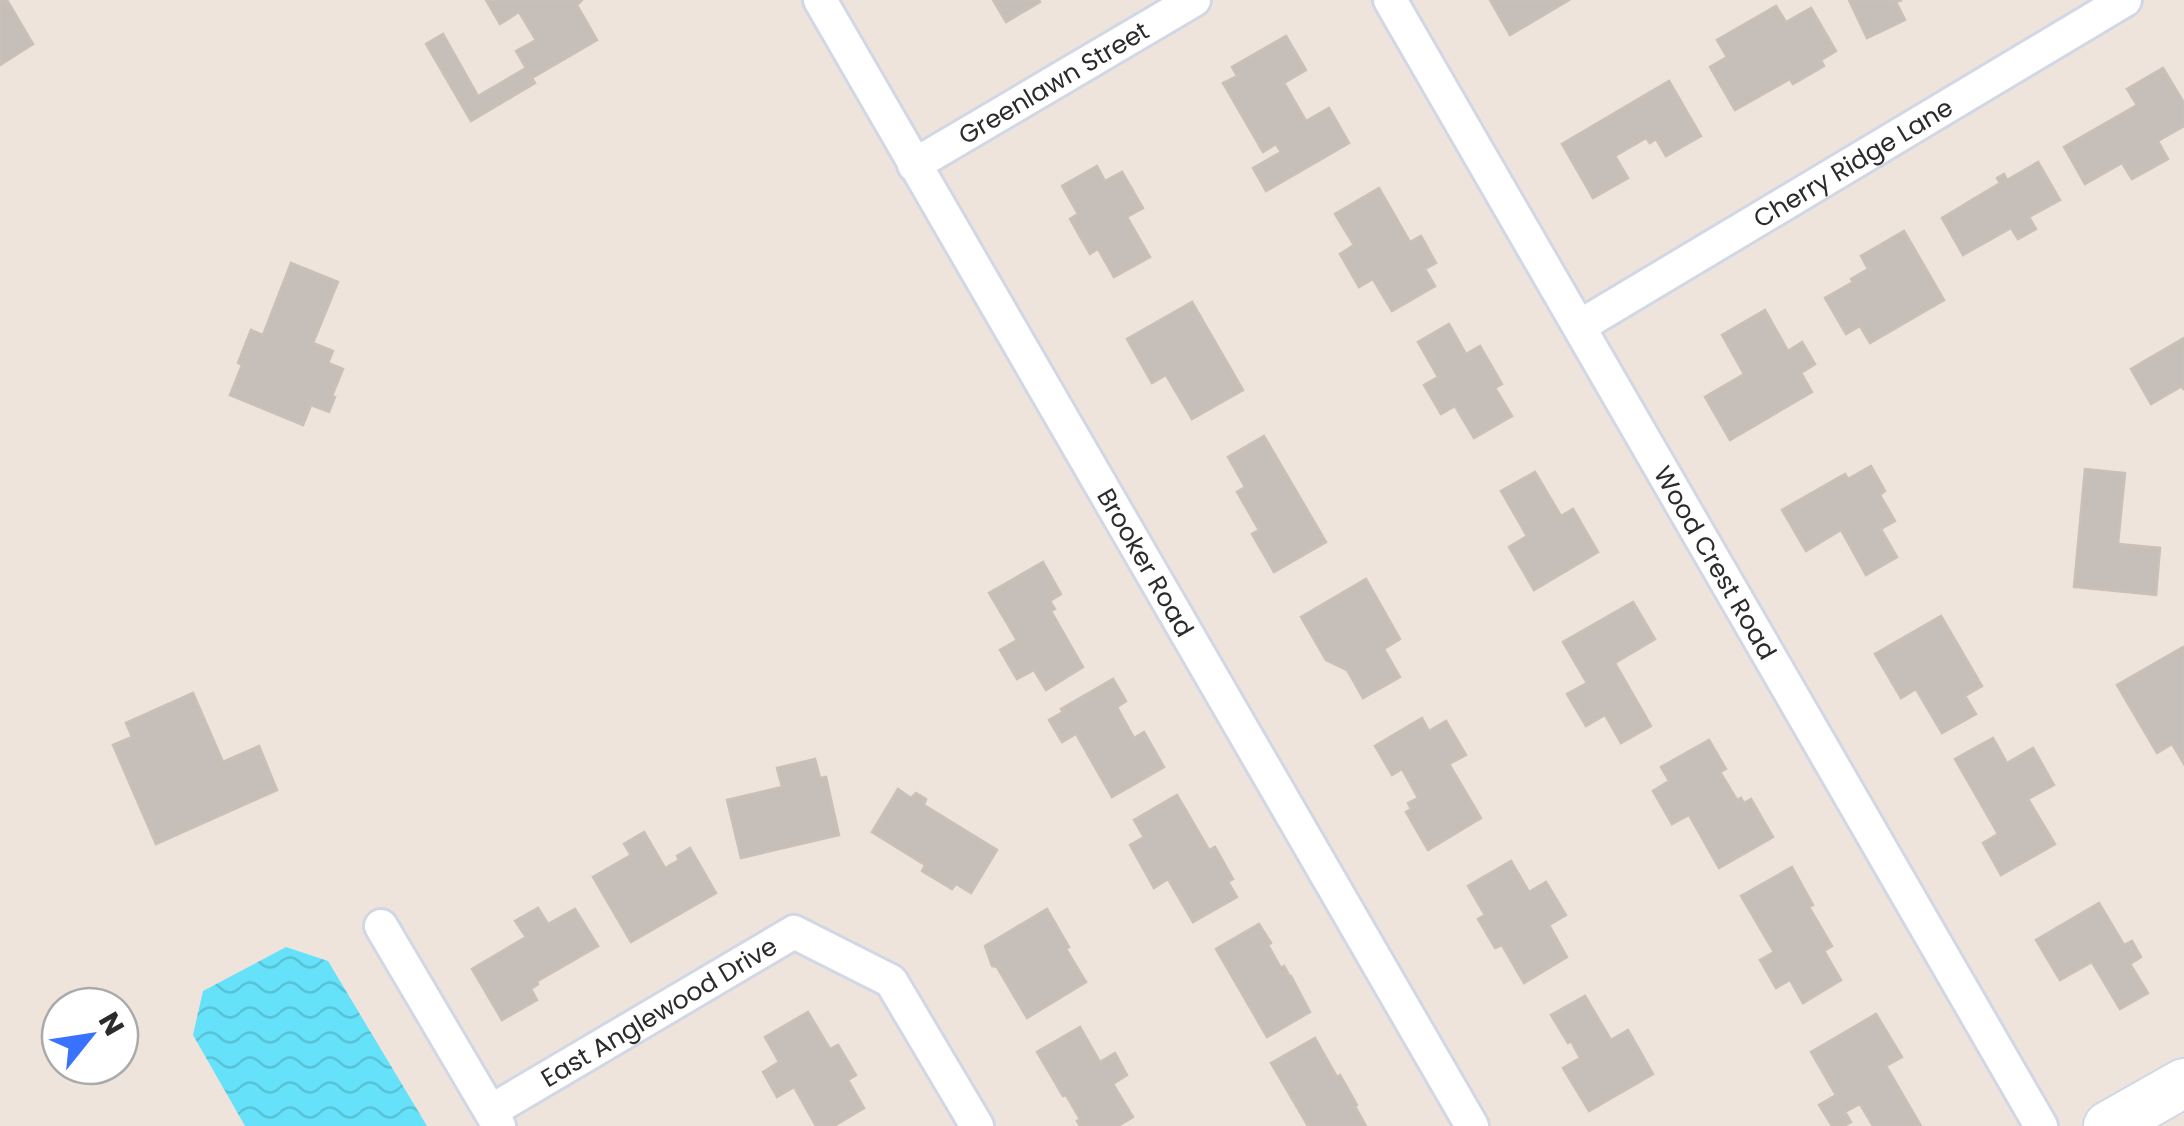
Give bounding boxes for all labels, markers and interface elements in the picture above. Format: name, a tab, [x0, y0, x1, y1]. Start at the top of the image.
street label: Greenlawn Street	[952, 13, 1155, 153]
street label: Cherry Ridge Lane	[1747, 90, 1959, 236]
street label: Wood Crest Road	[1646, 460, 1785, 666]
street label: Brooker Road	[1089, 482, 1202, 643]
street label: East Anglewood Drive	[534, 928, 784, 1095]
north arrow	[40, 986, 140, 1086]
text: N	[89, 1005, 133, 1043]

